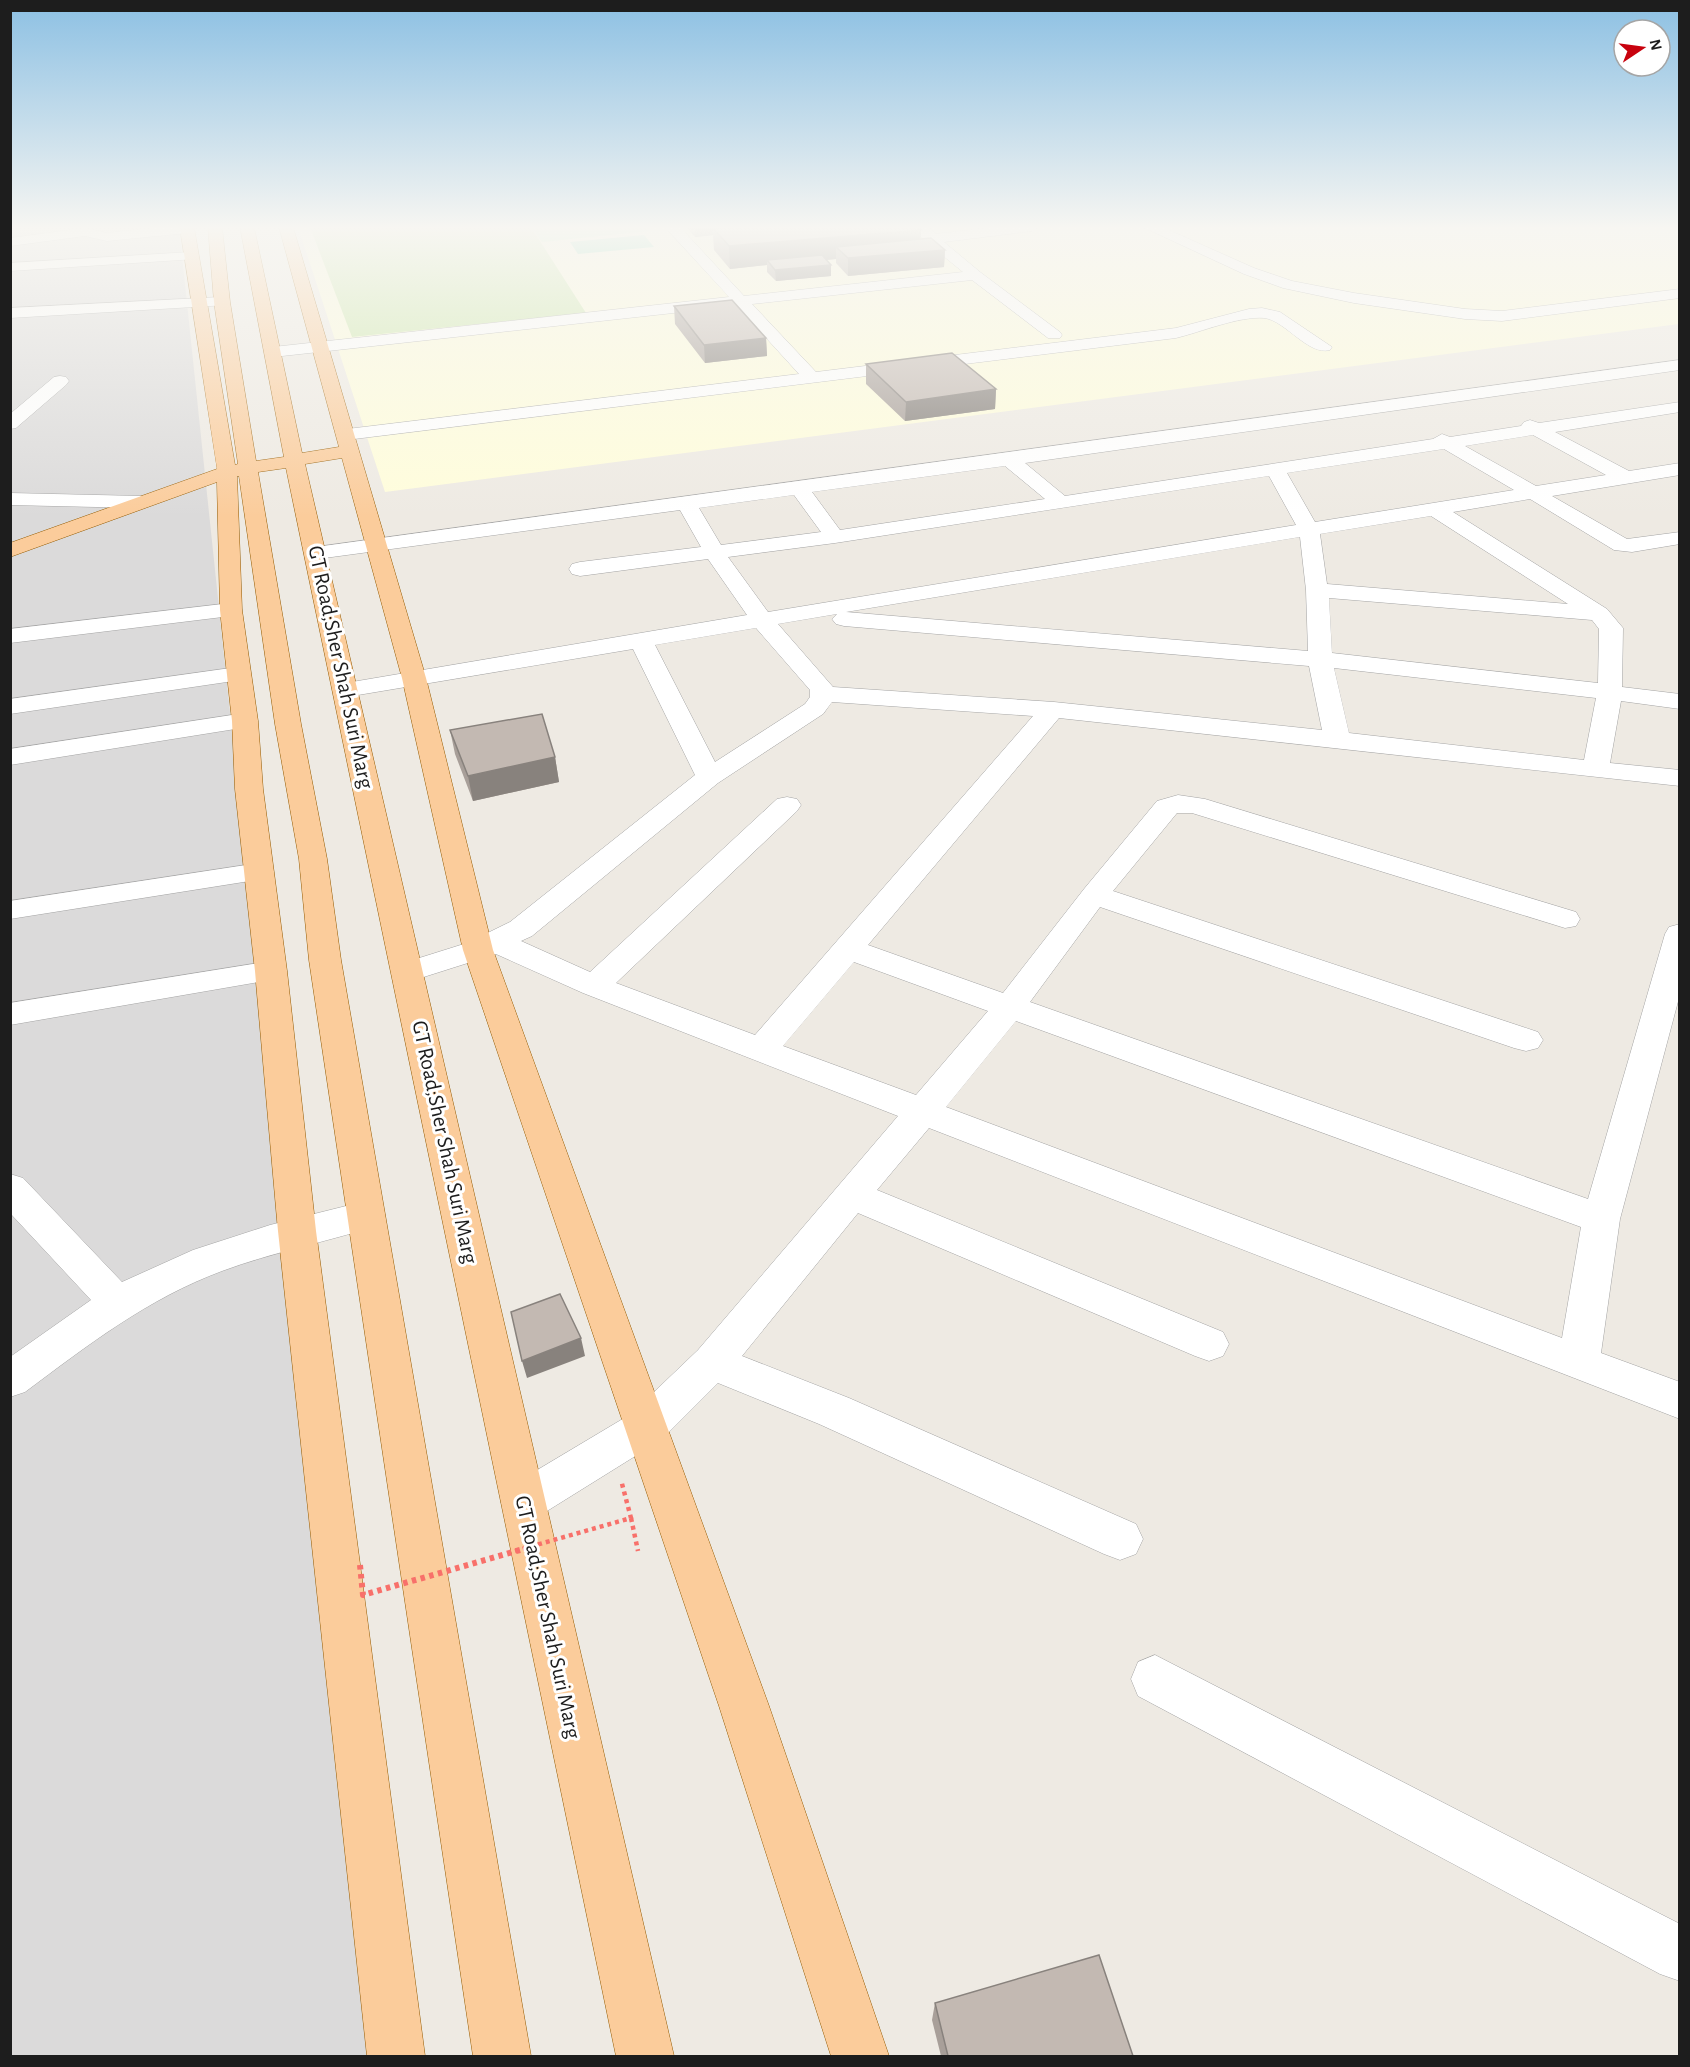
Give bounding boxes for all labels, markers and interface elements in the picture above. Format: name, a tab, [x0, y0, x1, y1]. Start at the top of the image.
north arrow	[1612, 18, 1672, 78]
text: N	[1647, 38, 1665, 52]
street label: GT Road;Sher Shah Suri Marg	[304, 543, 378, 791]
street label: GT Road;Sher Shah Suri Marg	[408, 1018, 482, 1266]
street label: GT Road;Sher Shah Suri Marg	[511, 1493, 585, 1741]

